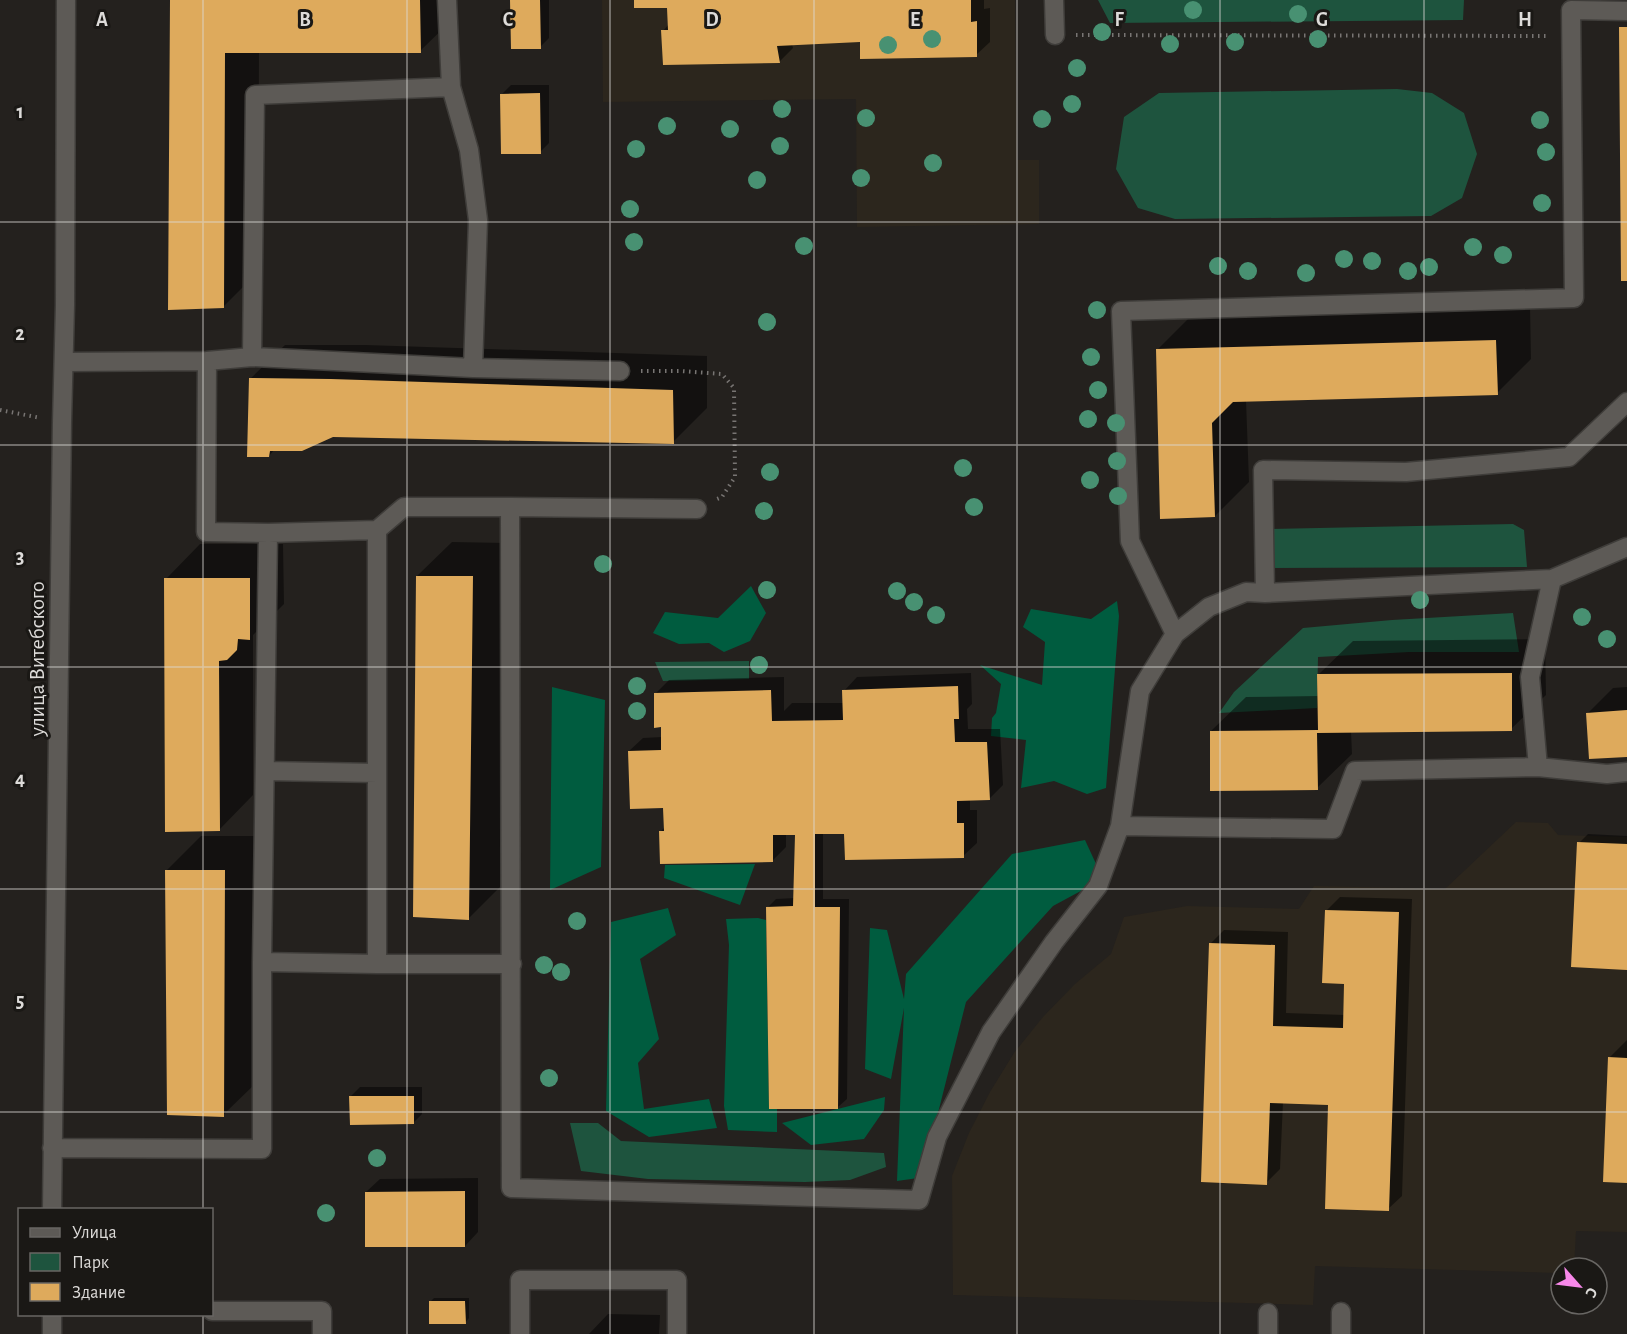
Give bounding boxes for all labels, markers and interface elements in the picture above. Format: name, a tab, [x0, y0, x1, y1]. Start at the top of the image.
text: A	[96, 10, 108, 30]
text: B	[299, 10, 311, 30]
text: C	[503, 10, 514, 30]
text: D	[705, 10, 719, 30]
text: E	[910, 10, 920, 30]
text: F	[1114, 10, 1124, 30]
text: G	[1316, 10, 1328, 30]
text: H	[1518, 10, 1532, 30]
text: 1	[16, 102, 24, 122]
text: 2	[15, 324, 25, 344]
text: 3	[16, 547, 24, 567]
street label: улица Витебского	[26, 581, 48, 738]
text: 4	[15, 769, 25, 789]
text: 5	[16, 991, 24, 1011]
legend	[18, 1208, 213, 1316]
text: Улица	[72, 1224, 117, 1242]
text: Парк	[72, 1254, 110, 1272]
north arrow	[1549, 1256, 1609, 1316]
text: Здание	[72, 1284, 126, 1302]
text: С	[1582, 1285, 1601, 1300]

